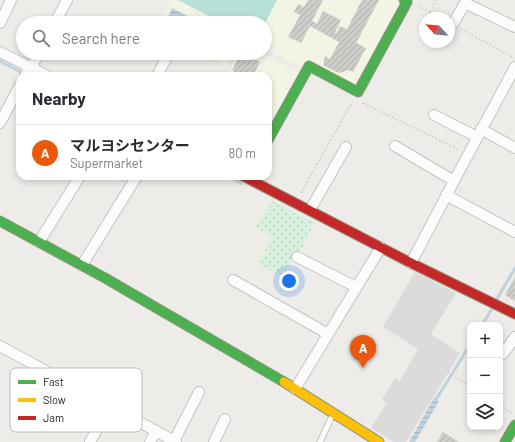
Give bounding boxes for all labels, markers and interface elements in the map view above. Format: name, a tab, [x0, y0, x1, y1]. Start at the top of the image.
north arrow	[419, 12, 455, 48]
search box	[16, 16, 272, 60]
icon: search	[30, 27, 52, 49]
text: Search here	[62, 29, 140, 47]
text: Nearby	[32, 88, 86, 108]
text: マルヨシセンター	[70, 136, 190, 154]
text: A	[41, 145, 49, 161]
text: 80 m	[229, 145, 256, 161]
text: Supermarket	[70, 155, 143, 171]
your location	[279, 271, 299, 291]
map controls	[467, 322, 503, 430]
button: +	[467, 322, 503, 358]
pin: A	[350, 335, 376, 368]
button: −	[467, 358, 503, 394]
legend	[10, 368, 142, 432]
text: Fast	[43, 375, 64, 388]
text: Slow	[43, 393, 66, 406]
button: layers	[467, 394, 503, 430]
text: Jam	[43, 411, 64, 424]

